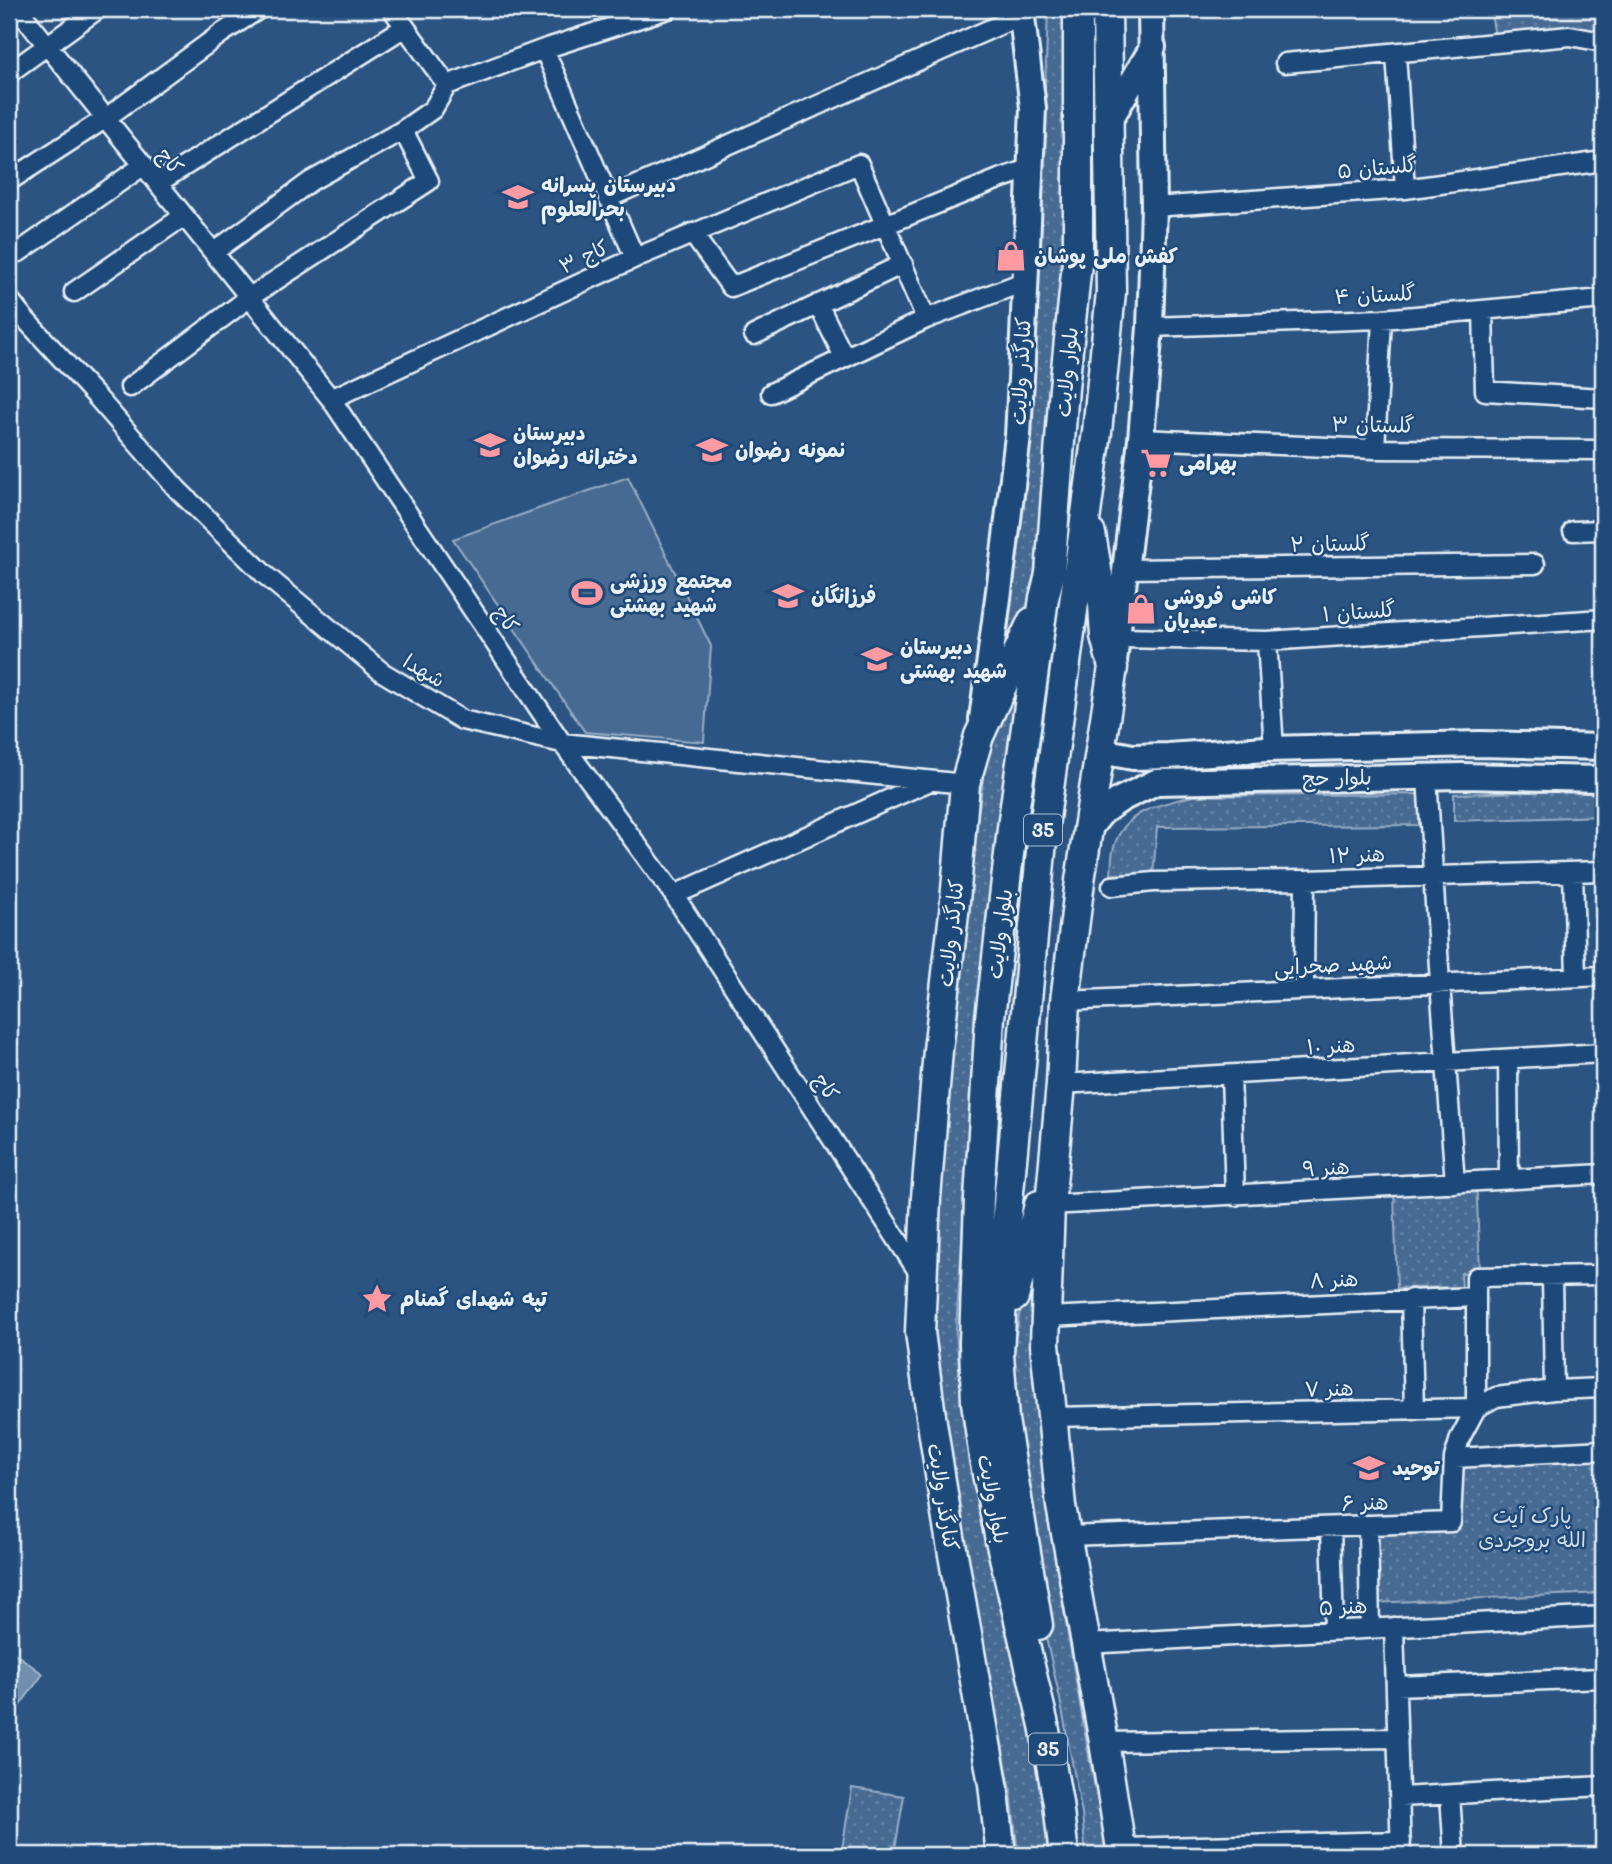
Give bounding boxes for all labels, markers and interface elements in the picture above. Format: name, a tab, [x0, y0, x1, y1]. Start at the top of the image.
street label: کاج	[150, 141, 190, 180]
street label: گلستان ۵	[1336, 150, 1418, 183]
place label: دبیرستان پسرانه بحرالعلوم	[541, 170, 676, 225]
school or university icon: دبیرستان پسرانه بحرالعلوم	[501, 180, 535, 214]
street label: کاج ۳	[554, 233, 613, 281]
shop icon: کفش ملی پوشان	[994, 239, 1028, 273]
place label: کفش ملی پوشان	[1034, 241, 1179, 269]
street label: گلستان ۴	[1334, 278, 1416, 309]
street label: کنارگذر ولایت	[1003, 316, 1036, 426]
street label: بلوار ولایت	[1048, 326, 1084, 418]
street label: گلستان ۳	[1331, 409, 1415, 438]
place label: دبیرستان دخترانه رضوان	[513, 418, 638, 470]
school or university icon: دبیرستان دخترانه رضوان	[473, 428, 507, 462]
school or university icon: نمونه رضوان	[695, 433, 729, 467]
place label: نمونه رضوان	[735, 435, 847, 463]
supermarket icon: بهرامی	[1139, 446, 1173, 480]
place label: بهرامی	[1179, 448, 1237, 476]
street label: گلستان ۲	[1290, 528, 1370, 557]
place label: مجتمع ورزشی شهید بهشتی	[610, 566, 732, 618]
sports icon: مجتمع ورزشی شهید بهشتی	[570, 576, 604, 610]
school or university icon: فرزانگان	[771, 579, 805, 613]
place label: فرزانگان	[811, 581, 876, 608]
place label: کاشی فروشی عبدیان	[1164, 582, 1278, 634]
shop icon: کاشی فروشی عبدیان	[1124, 592, 1158, 626]
street label: گلستان ۱	[1321, 594, 1396, 627]
street label: کاج	[487, 599, 526, 638]
place label: دبیرستان شهید بهشتی	[900, 632, 1007, 684]
school or university icon: دبیرستان شهید بهشتی	[860, 642, 894, 676]
street label: شهدا	[399, 647, 451, 693]
street label: بلوار حج	[1302, 762, 1372, 793]
road number: 35	[1024, 814, 1062, 846]
street label: هنر ۱۲	[1328, 839, 1385, 868]
street label: کنارگذر ولایت	[930, 877, 969, 988]
street label: بلوار ولایت	[980, 887, 1018, 980]
street label: شهید صحرایی	[1273, 947, 1393, 982]
street label: هنر ۱۰	[1306, 1030, 1356, 1059]
street label: کاج	[807, 1067, 846, 1106]
street label: هنر ۹	[1302, 1152, 1350, 1181]
street label: هنر ۸	[1309, 1264, 1359, 1293]
place icon: تپه شهدای گمنام	[360, 1282, 394, 1316]
place label: تپه شهدای گمنام	[400, 1284, 548, 1315]
street label: هنر ۷	[1304, 1374, 1354, 1401]
street label: کنارگذر ولایت	[923, 1441, 966, 1552]
school or university icon: توحید	[1352, 1451, 1386, 1485]
street label: بلوار ولایت	[972, 1452, 1016, 1546]
place label: توحید	[1392, 1453, 1440, 1481]
street label: هنر ۶	[1341, 1487, 1389, 1516]
park label: پارک آیت الله بروجردی	[1478, 1501, 1586, 1553]
street label: هنر ۵	[1318, 1591, 1368, 1620]
road number: 35	[1029, 1734, 1067, 1764]

